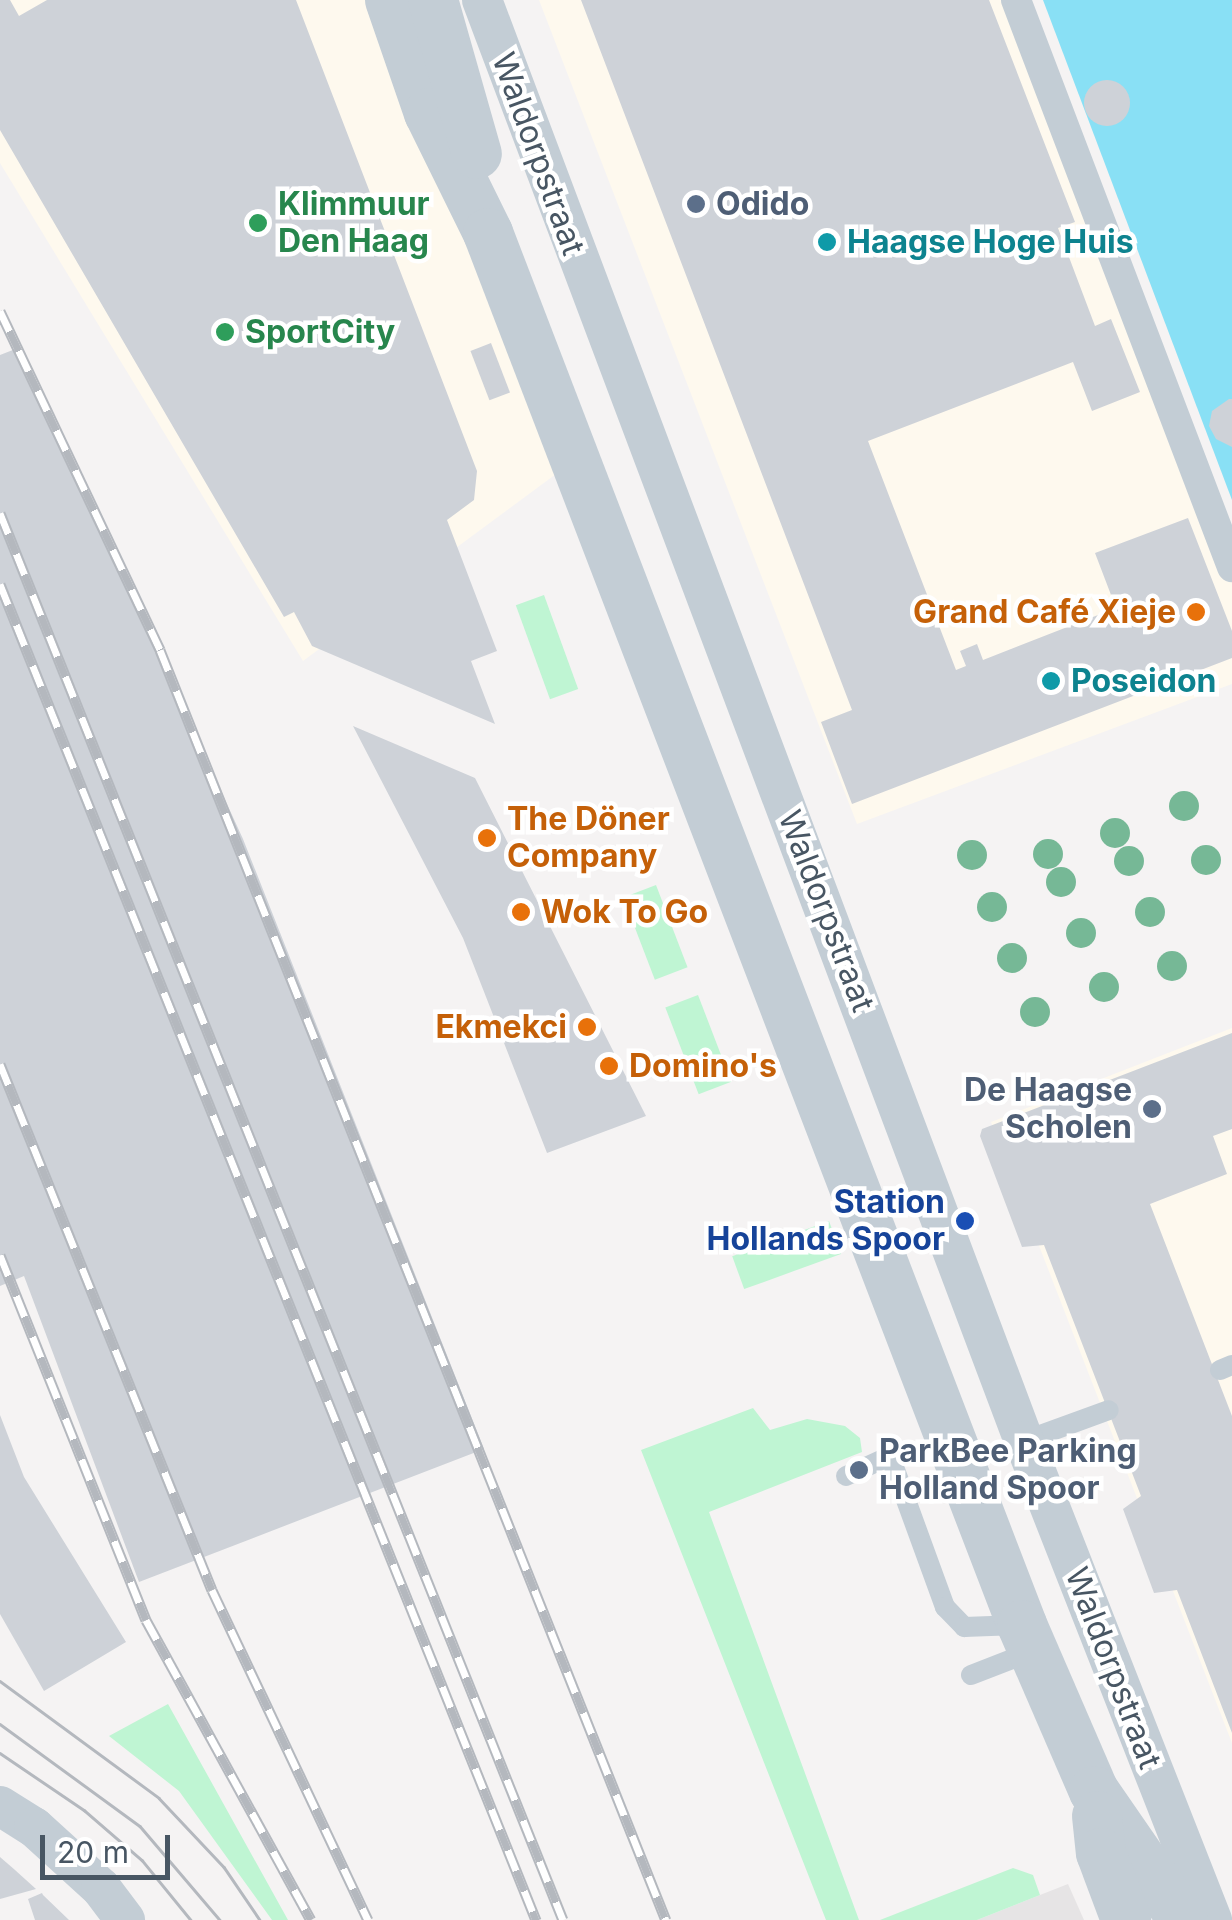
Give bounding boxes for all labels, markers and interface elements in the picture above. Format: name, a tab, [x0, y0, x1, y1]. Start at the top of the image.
street label: Waldorpstraat	[484, 48, 592, 260]
place label: Odido	[716, 185, 809, 223]
place label: Klimmuur Den Haag	[278, 186, 430, 261]
marker: Odido	[685, 193, 707, 215]
marker: Klimmuur Den Haag	[247, 212, 269, 234]
place label: Haagse Hoge Huis	[847, 223, 1134, 261]
marker: Haagse Hoge Huis	[816, 231, 838, 253]
place label: SportCity	[245, 313, 395, 351]
marker: SportCity	[214, 321, 236, 343]
place label: Grand Café Xieje	[913, 593, 1176, 631]
marker: Grand Café Xieje	[1185, 601, 1207, 623]
place label: Poseidon	[1071, 662, 1216, 700]
marker: Poseidon	[1040, 670, 1062, 692]
place label: The Döner Company	[507, 801, 670, 876]
street label: Waldorpstraat	[770, 805, 882, 1017]
marker: The Döner Company	[476, 827, 498, 849]
place label: Wok To Go	[541, 893, 708, 931]
marker: Wok To Go	[510, 901, 532, 923]
place label: Ekmekci	[435, 1008, 567, 1046]
marker: Ekmekci	[576, 1016, 598, 1038]
place label: Domino's	[629, 1047, 777, 1085]
marker: Domino's	[598, 1055, 620, 1077]
place label: De Haagse Scholen	[964, 1072, 1132, 1147]
marker: De Haagse Scholen	[1141, 1098, 1163, 1120]
place label: Station Hollands Spoor	[707, 1184, 945, 1259]
marker: Station Hollands Spoor	[954, 1210, 976, 1232]
place label: ParkBee Parking Holland Spoor	[879, 1433, 1137, 1508]
marker: ParkBee Parking Holland Spoor	[848, 1459, 870, 1481]
street label: Waldorpstraat	[1057, 1562, 1169, 1774]
scale bar	[45, 1815, 175, 1877]
text: 20 m	[57, 1834, 129, 1870]

